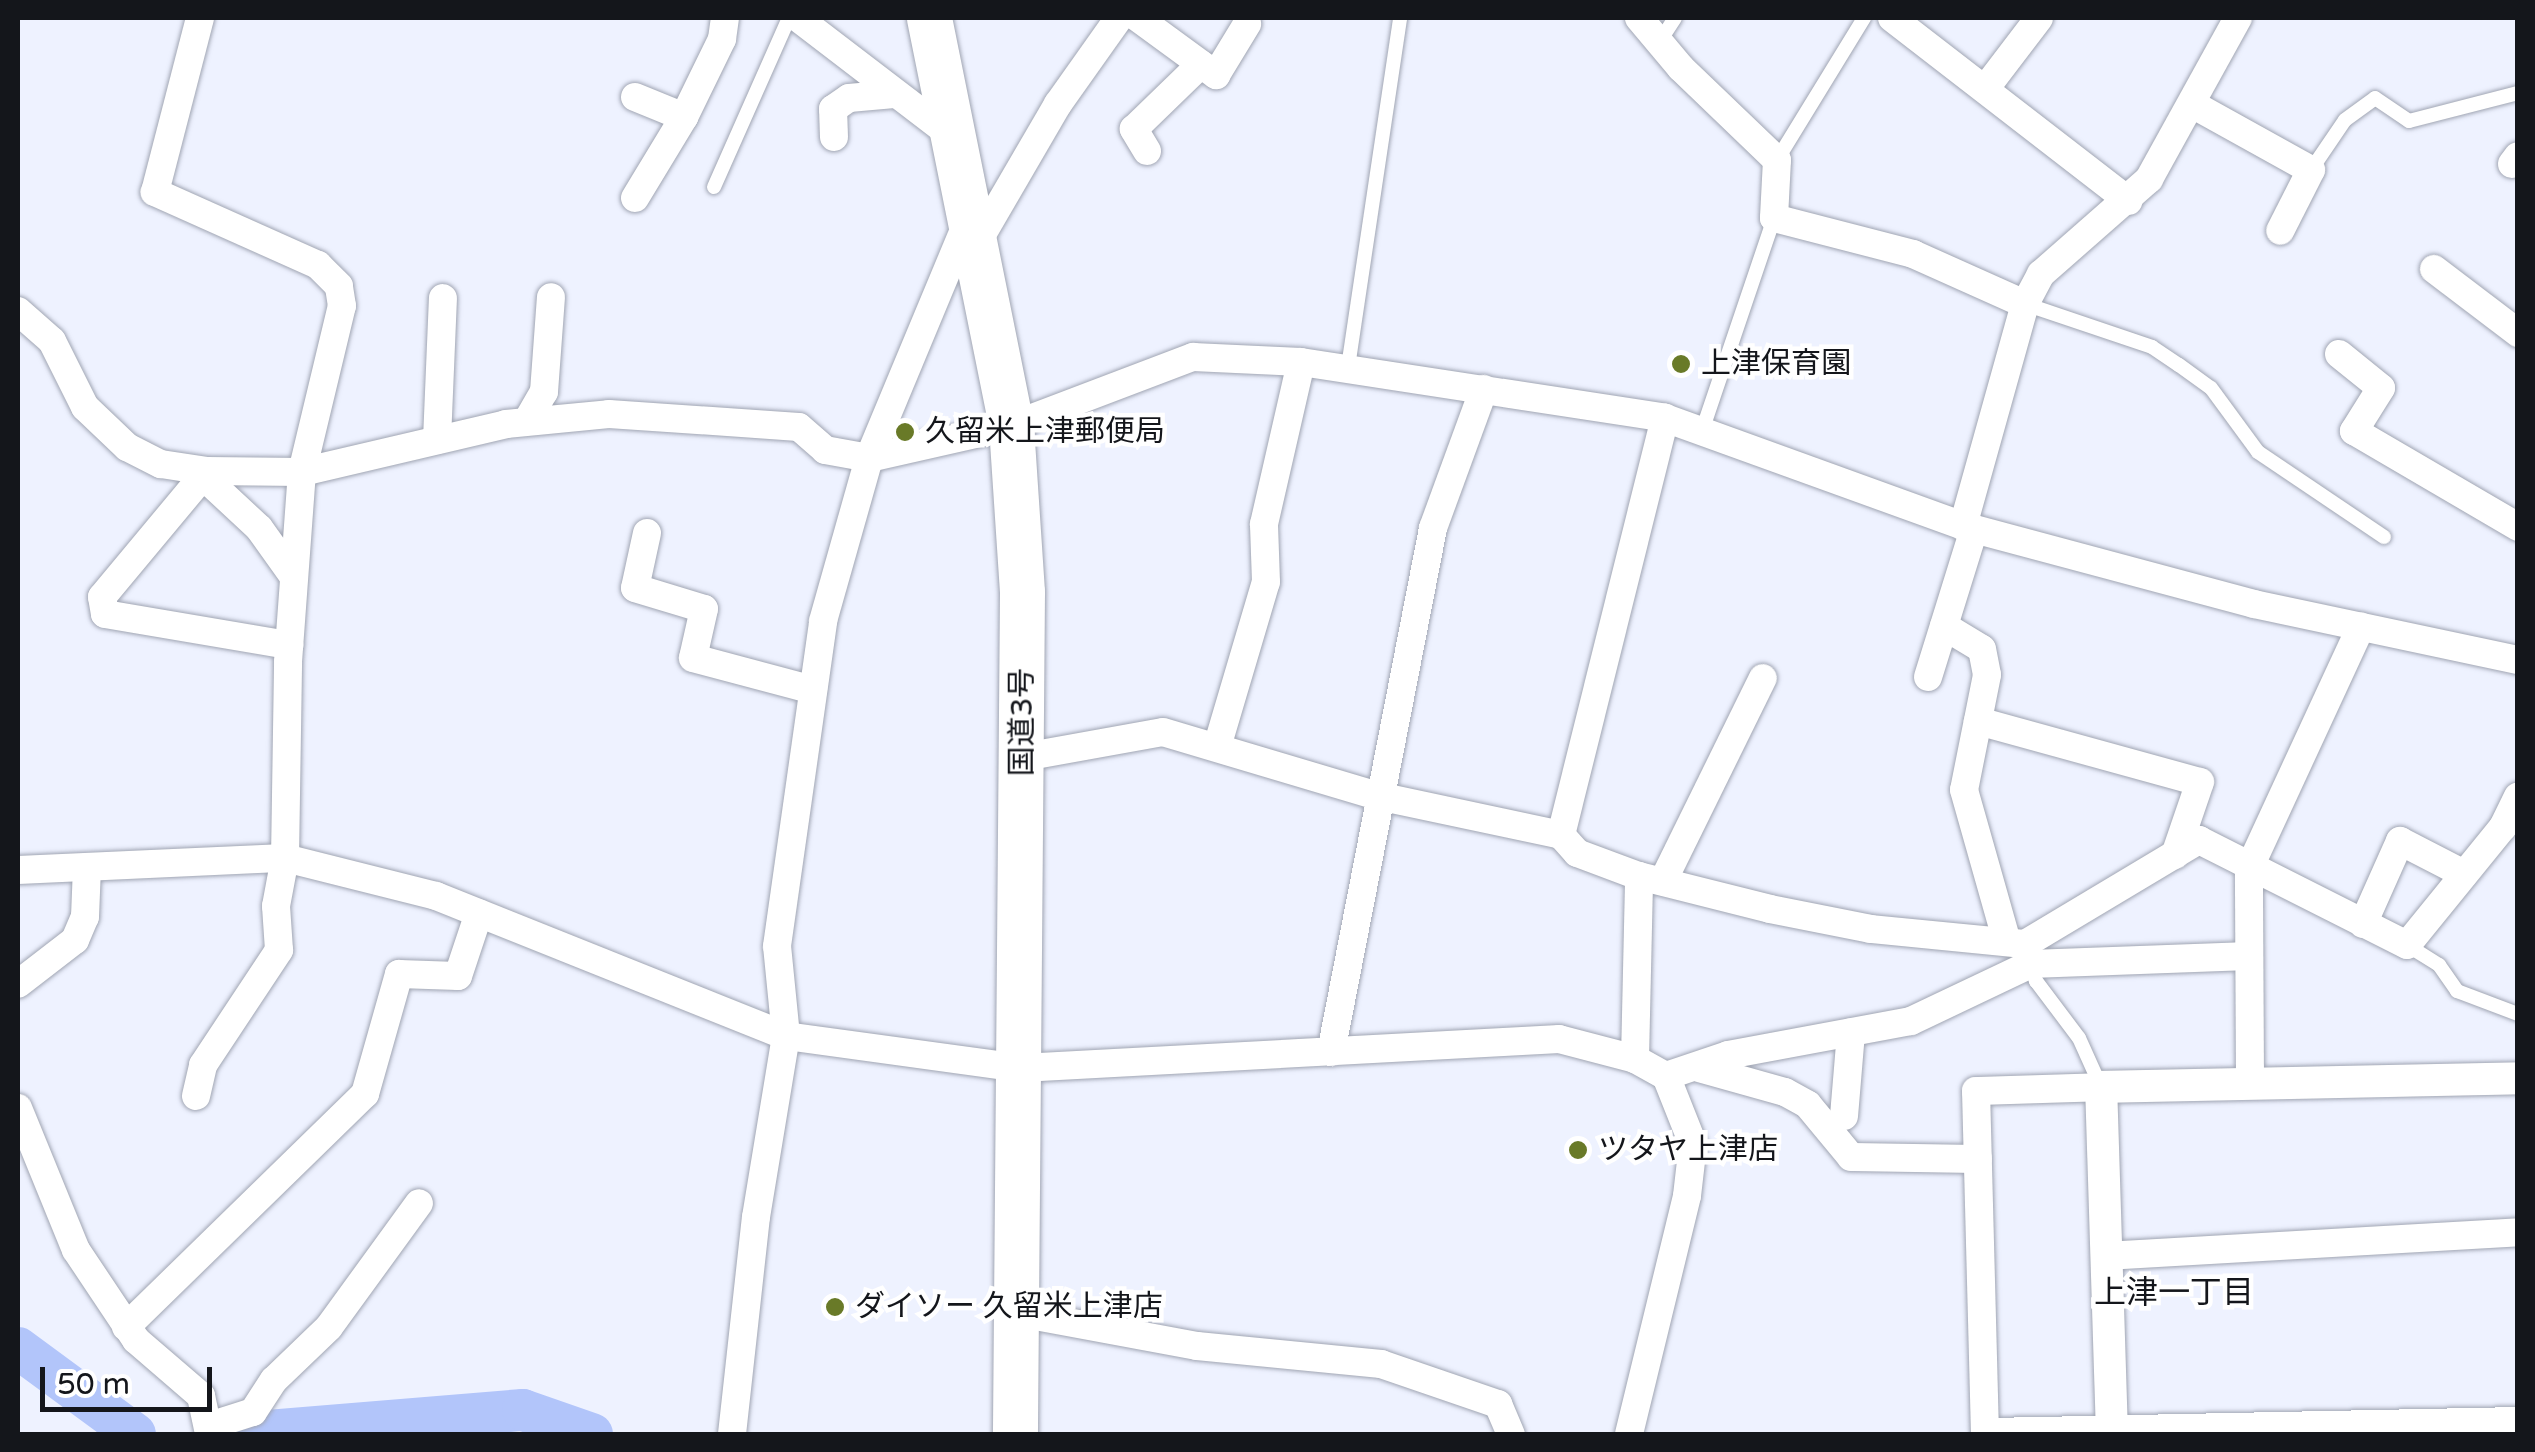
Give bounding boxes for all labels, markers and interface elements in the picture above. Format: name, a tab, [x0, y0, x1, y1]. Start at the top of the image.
place label: 上津保育園	[1701, 346, 1851, 382]
marker: 上津保育園	[1670, 353, 1692, 375]
place label: 久留米上津郵便局	[925, 414, 1165, 450]
marker: 久留米上津郵便局	[894, 421, 916, 443]
street label: 国道3号	[1005, 668, 1041, 776]
place label: ツタヤ上津店	[1598, 1132, 1778, 1168]
marker: ツタヤ上津店	[1567, 1139, 1589, 1161]
district label: 上津一丁目	[2094, 1274, 2254, 1312]
place label: ダイソー 久留米上津店	[855, 1289, 1163, 1325]
marker: ダイソー 久留米上津店	[824, 1296, 846, 1318]
scale bar	[45, 1347, 218, 1409]
text: 50 m	[57, 1366, 130, 1403]

